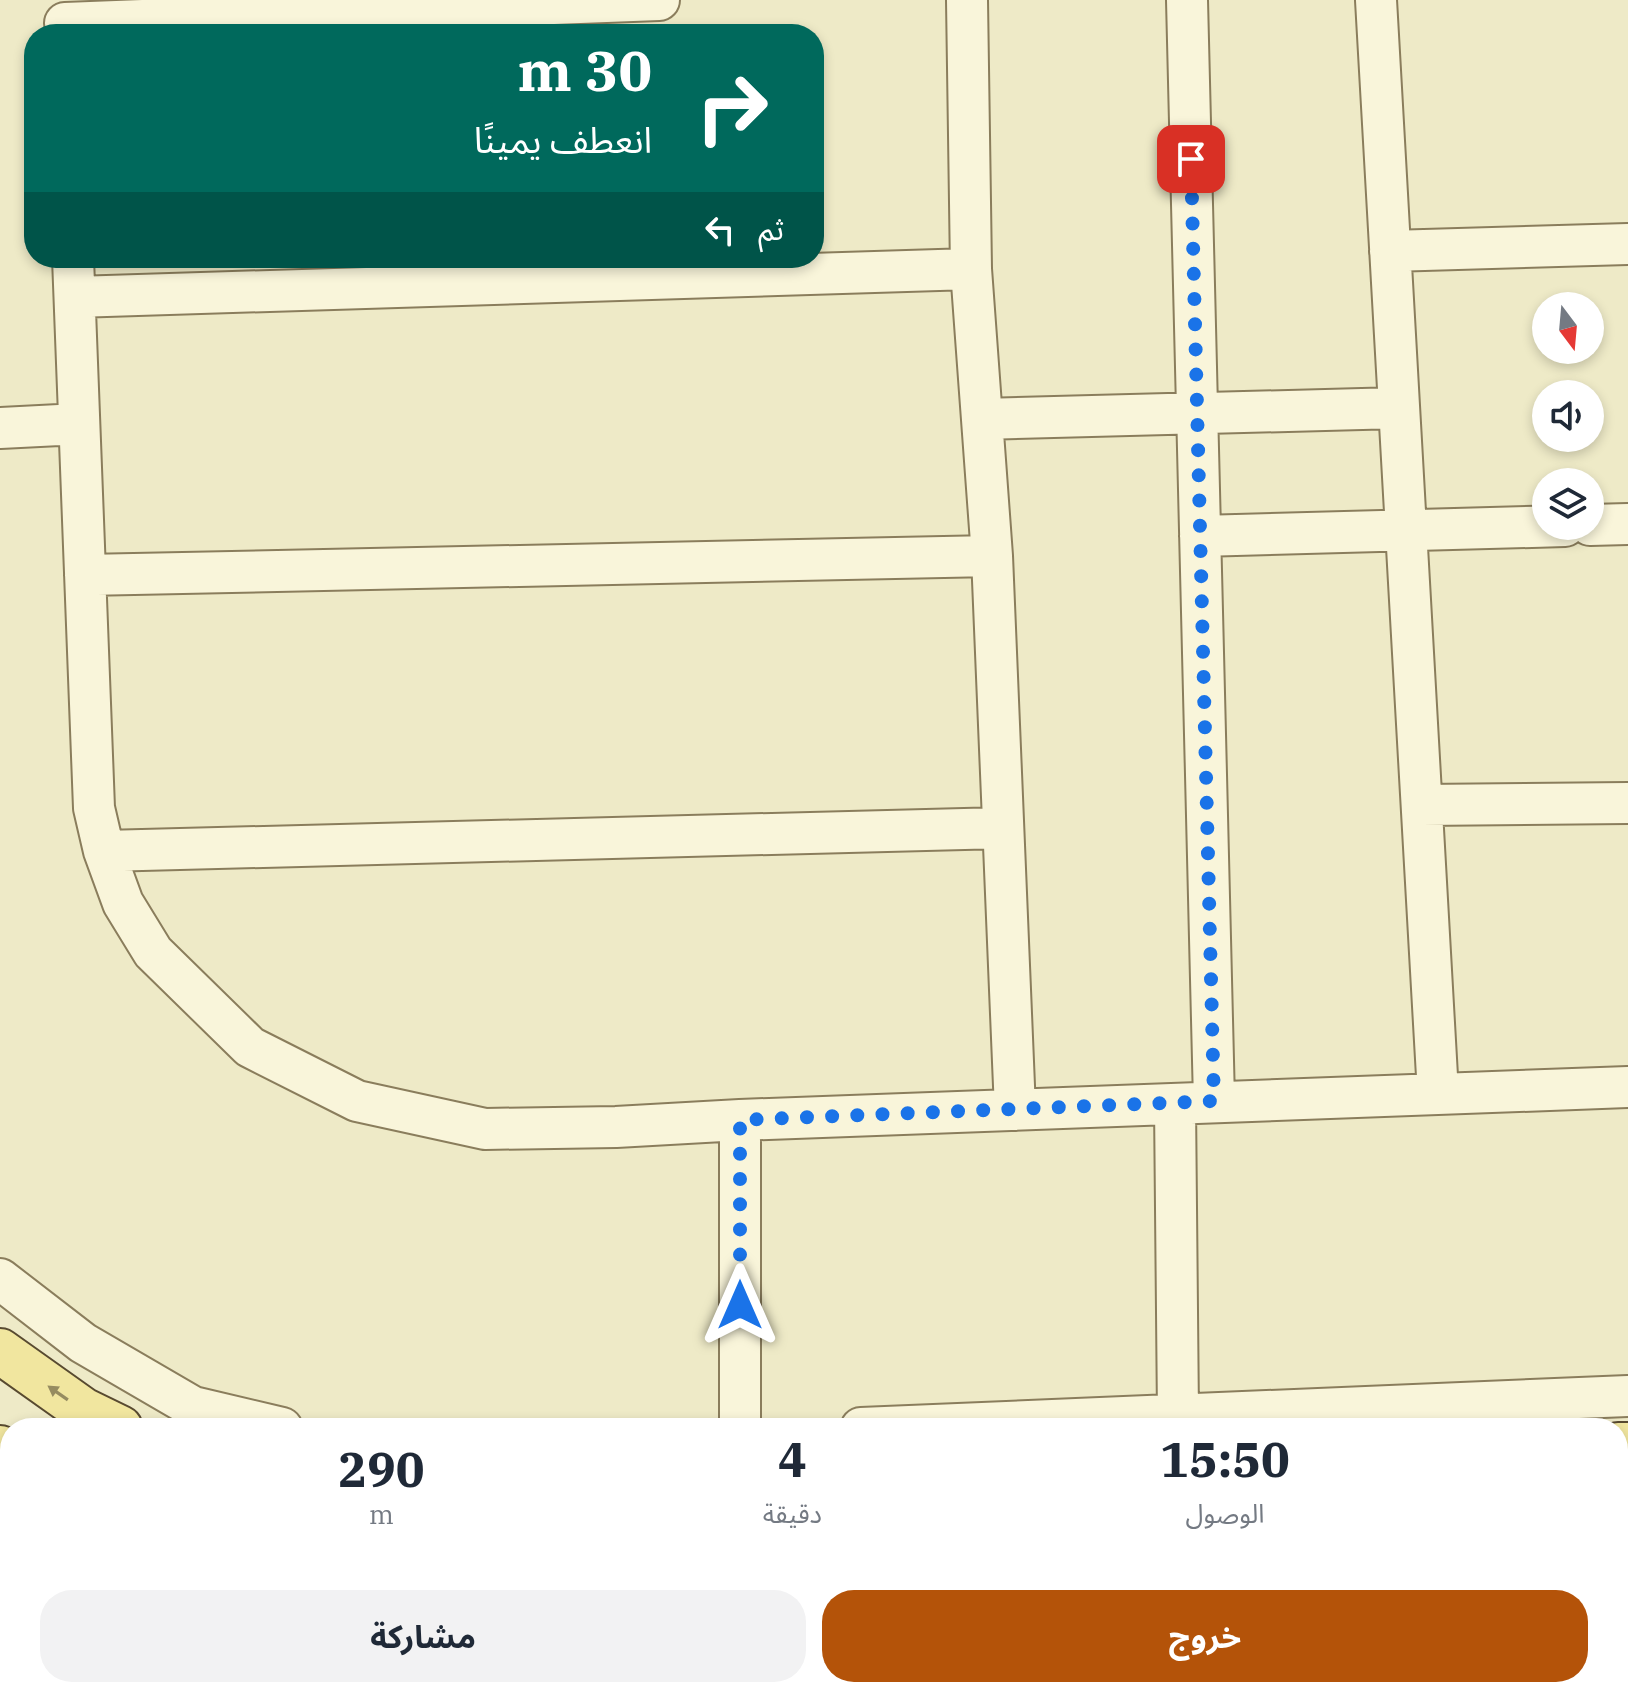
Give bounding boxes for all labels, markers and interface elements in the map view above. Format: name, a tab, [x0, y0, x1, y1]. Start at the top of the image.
text: 30 m	[517, 34, 652, 106]
icon: right	[680, 56, 784, 160]
text: انعطف يمينًا	[474, 116, 652, 163]
pin	[1157, 125, 1225, 193]
icon: arrive	[1169, 137, 1213, 181]
icon: left	[698, 208, 742, 252]
text: ثم	[758, 209, 784, 248]
north arrow	[1532, 292, 1604, 364]
map controls	[1532, 292, 1604, 540]
button: sound	[1532, 380, 1604, 452]
button: layers	[1532, 468, 1604, 540]
position arrow	[698, 1263, 782, 1347]
one-way arrow	[48, 1386, 69, 1401]
text: 4	[778, 1428, 807, 1490]
text: 15:50	[1160, 1428, 1290, 1490]
text: 290	[338, 1438, 425, 1500]
text: دقيقة	[763, 1496, 822, 1530]
text: الوصول	[1185, 1496, 1265, 1530]
text: m	[369, 1497, 394, 1531]
button: مشاركة	[40, 1590, 806, 1682]
button: خروج	[822, 1590, 1588, 1682]

